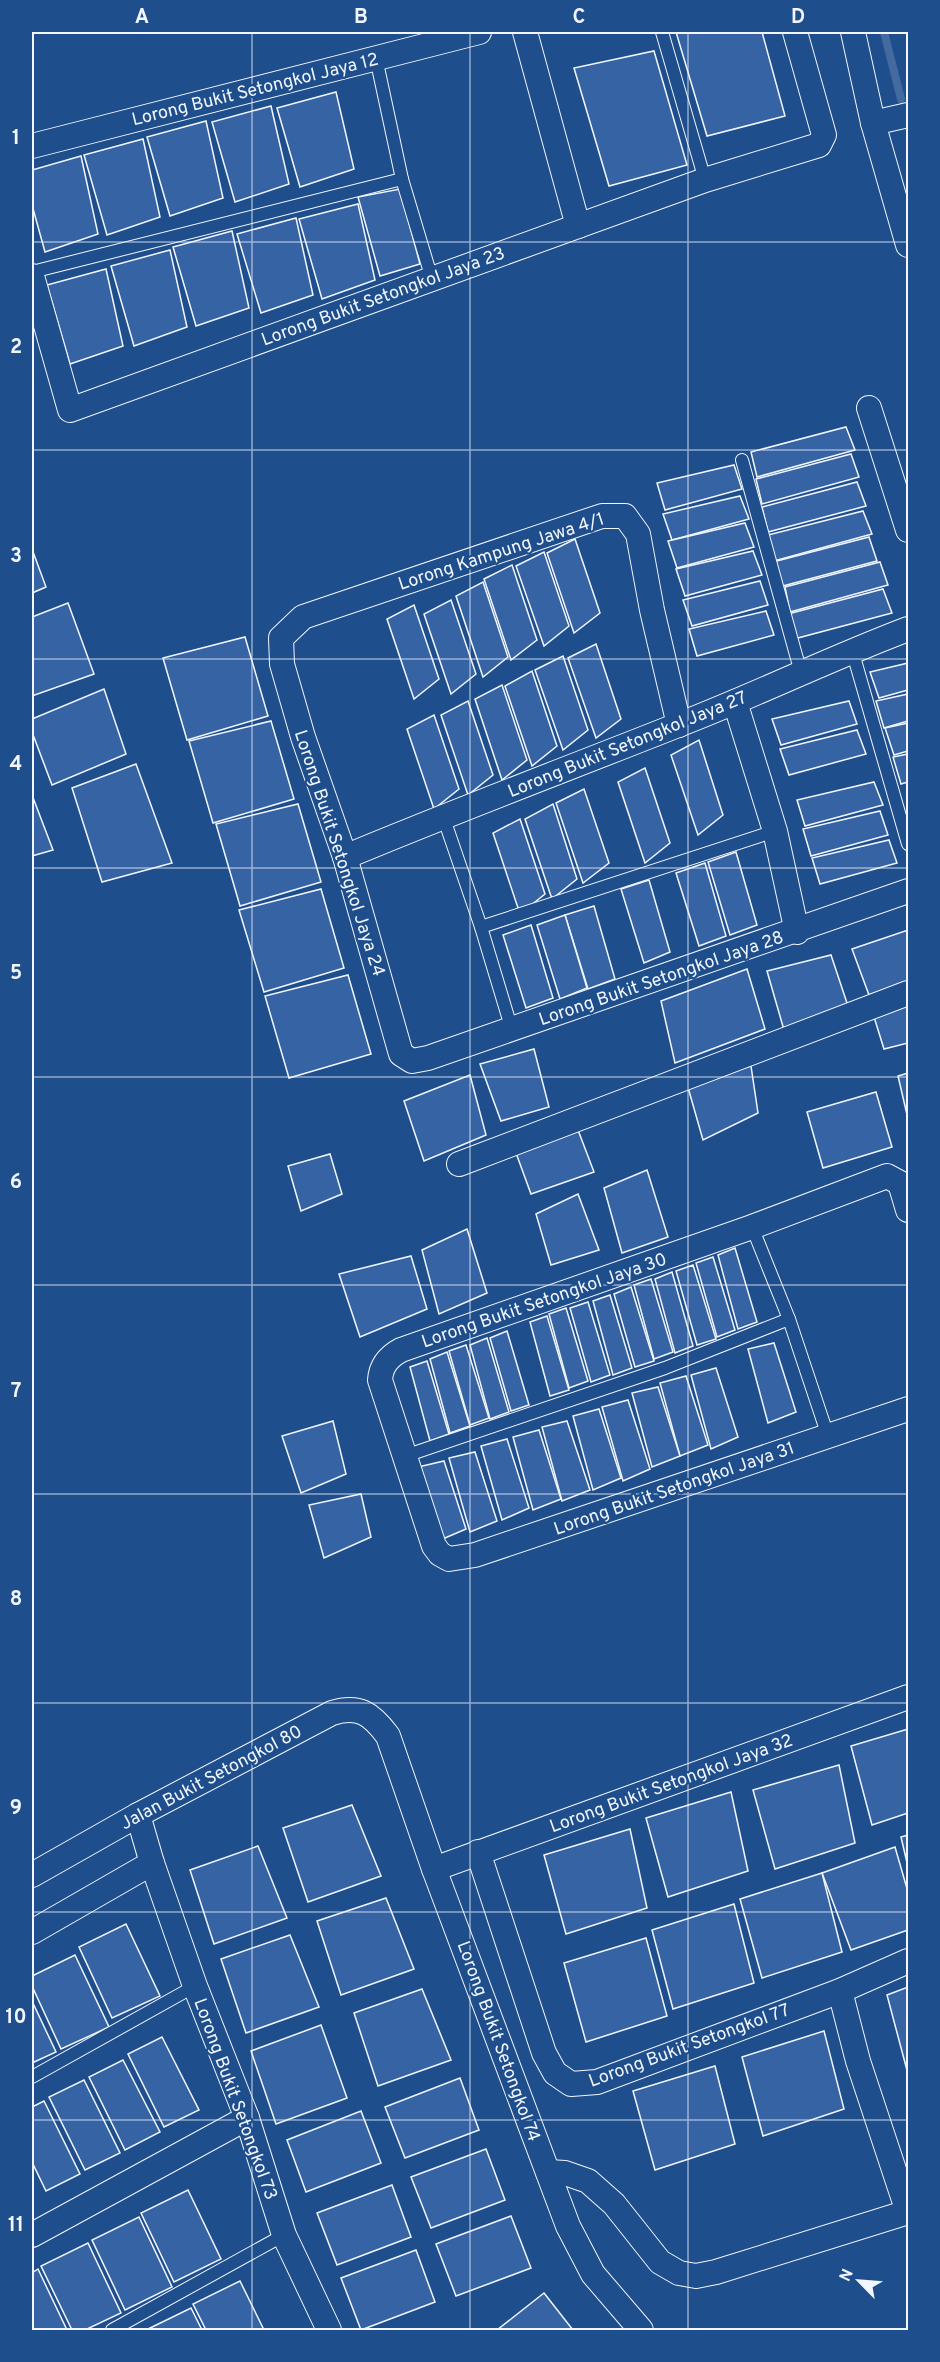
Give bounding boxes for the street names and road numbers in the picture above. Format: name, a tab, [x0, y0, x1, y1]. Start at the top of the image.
street label: Lorong Bukit Setongkol Jaya 12	[130, 49, 381, 132]
street label: Lorong Bukit Setongkol Jaya 23	[259, 243, 508, 352]
street label: Lorong Kampung Jawa 4/1	[395, 508, 607, 597]
street label: Lorong Bukit Setongkol Jaya 27	[505, 687, 750, 804]
street label: Lorong Bukit Setongkol Jaya 24	[288, 727, 389, 980]
street label: Lorong Bukit Setongkol Jaya 28	[536, 927, 787, 1032]
street label: Lorong Bukit Setongkol Jaya 30	[419, 1249, 670, 1354]
street label: Lorong Bukit Setongkol Jaya 31	[551, 1437, 798, 1541]
street label: Jalan Bukit Setongkol 80	[117, 1721, 307, 1836]
street label: Lorong Bukit Setongkol Jaya 32	[547, 1730, 796, 1839]
street label: Lorong Bukit Setongkol 74	[451, 1938, 545, 2145]
street label: Lorong Bukit Setongkol 73	[187, 1996, 282, 2203]
street label: Lorong Bukit Setongkol 77	[586, 1999, 793, 2094]

